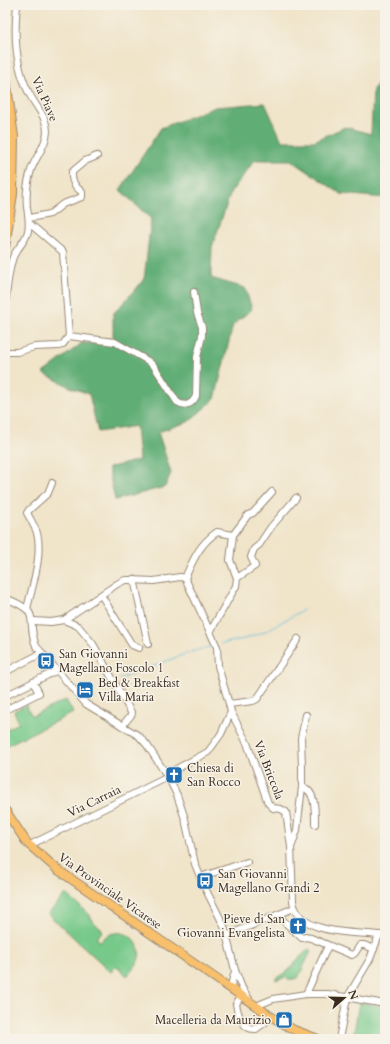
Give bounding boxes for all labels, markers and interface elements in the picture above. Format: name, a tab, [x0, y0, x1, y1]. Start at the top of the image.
street label: Via Piave	[28, 74, 62, 124]
place label: San Giovanni Magellano Foscolo 1	[59, 646, 164, 676]
bus stop icon: San Giovanni Magellano Foscolo 1	[36, 651, 56, 671]
place label: Bed & Breakfast Villa Maria	[98, 675, 180, 705]
hotel icon: Bed & Breakfast Villa Maria	[75, 680, 95, 700]
street label: Via Briccola	[250, 738, 288, 803]
place label: Chiesa di San Rocco	[187, 760, 241, 790]
church icon: Chiesa di San Rocco	[164, 765, 184, 785]
street label: Via Carraia	[65, 781, 124, 821]
street label: Via Provinciale Vicarese	[55, 849, 165, 933]
place label: San Giovanni Magellano Grandi 2	[218, 866, 320, 896]
bus stop icon: San Giovanni Magellano Grandi 2	[195, 871, 215, 891]
place label: Pieve di San Giovanni Evangelista	[177, 911, 286, 941]
church icon: Pieve di San Giovanni Evangelista	[288, 916, 308, 936]
north arrow	[324, 978, 364, 1018]
text: N	[344, 988, 362, 1002]
shop icon: Macelleria da Maurizio	[274, 1010, 294, 1030]
place label: Macelleria da Maurizio	[155, 1012, 272, 1028]

